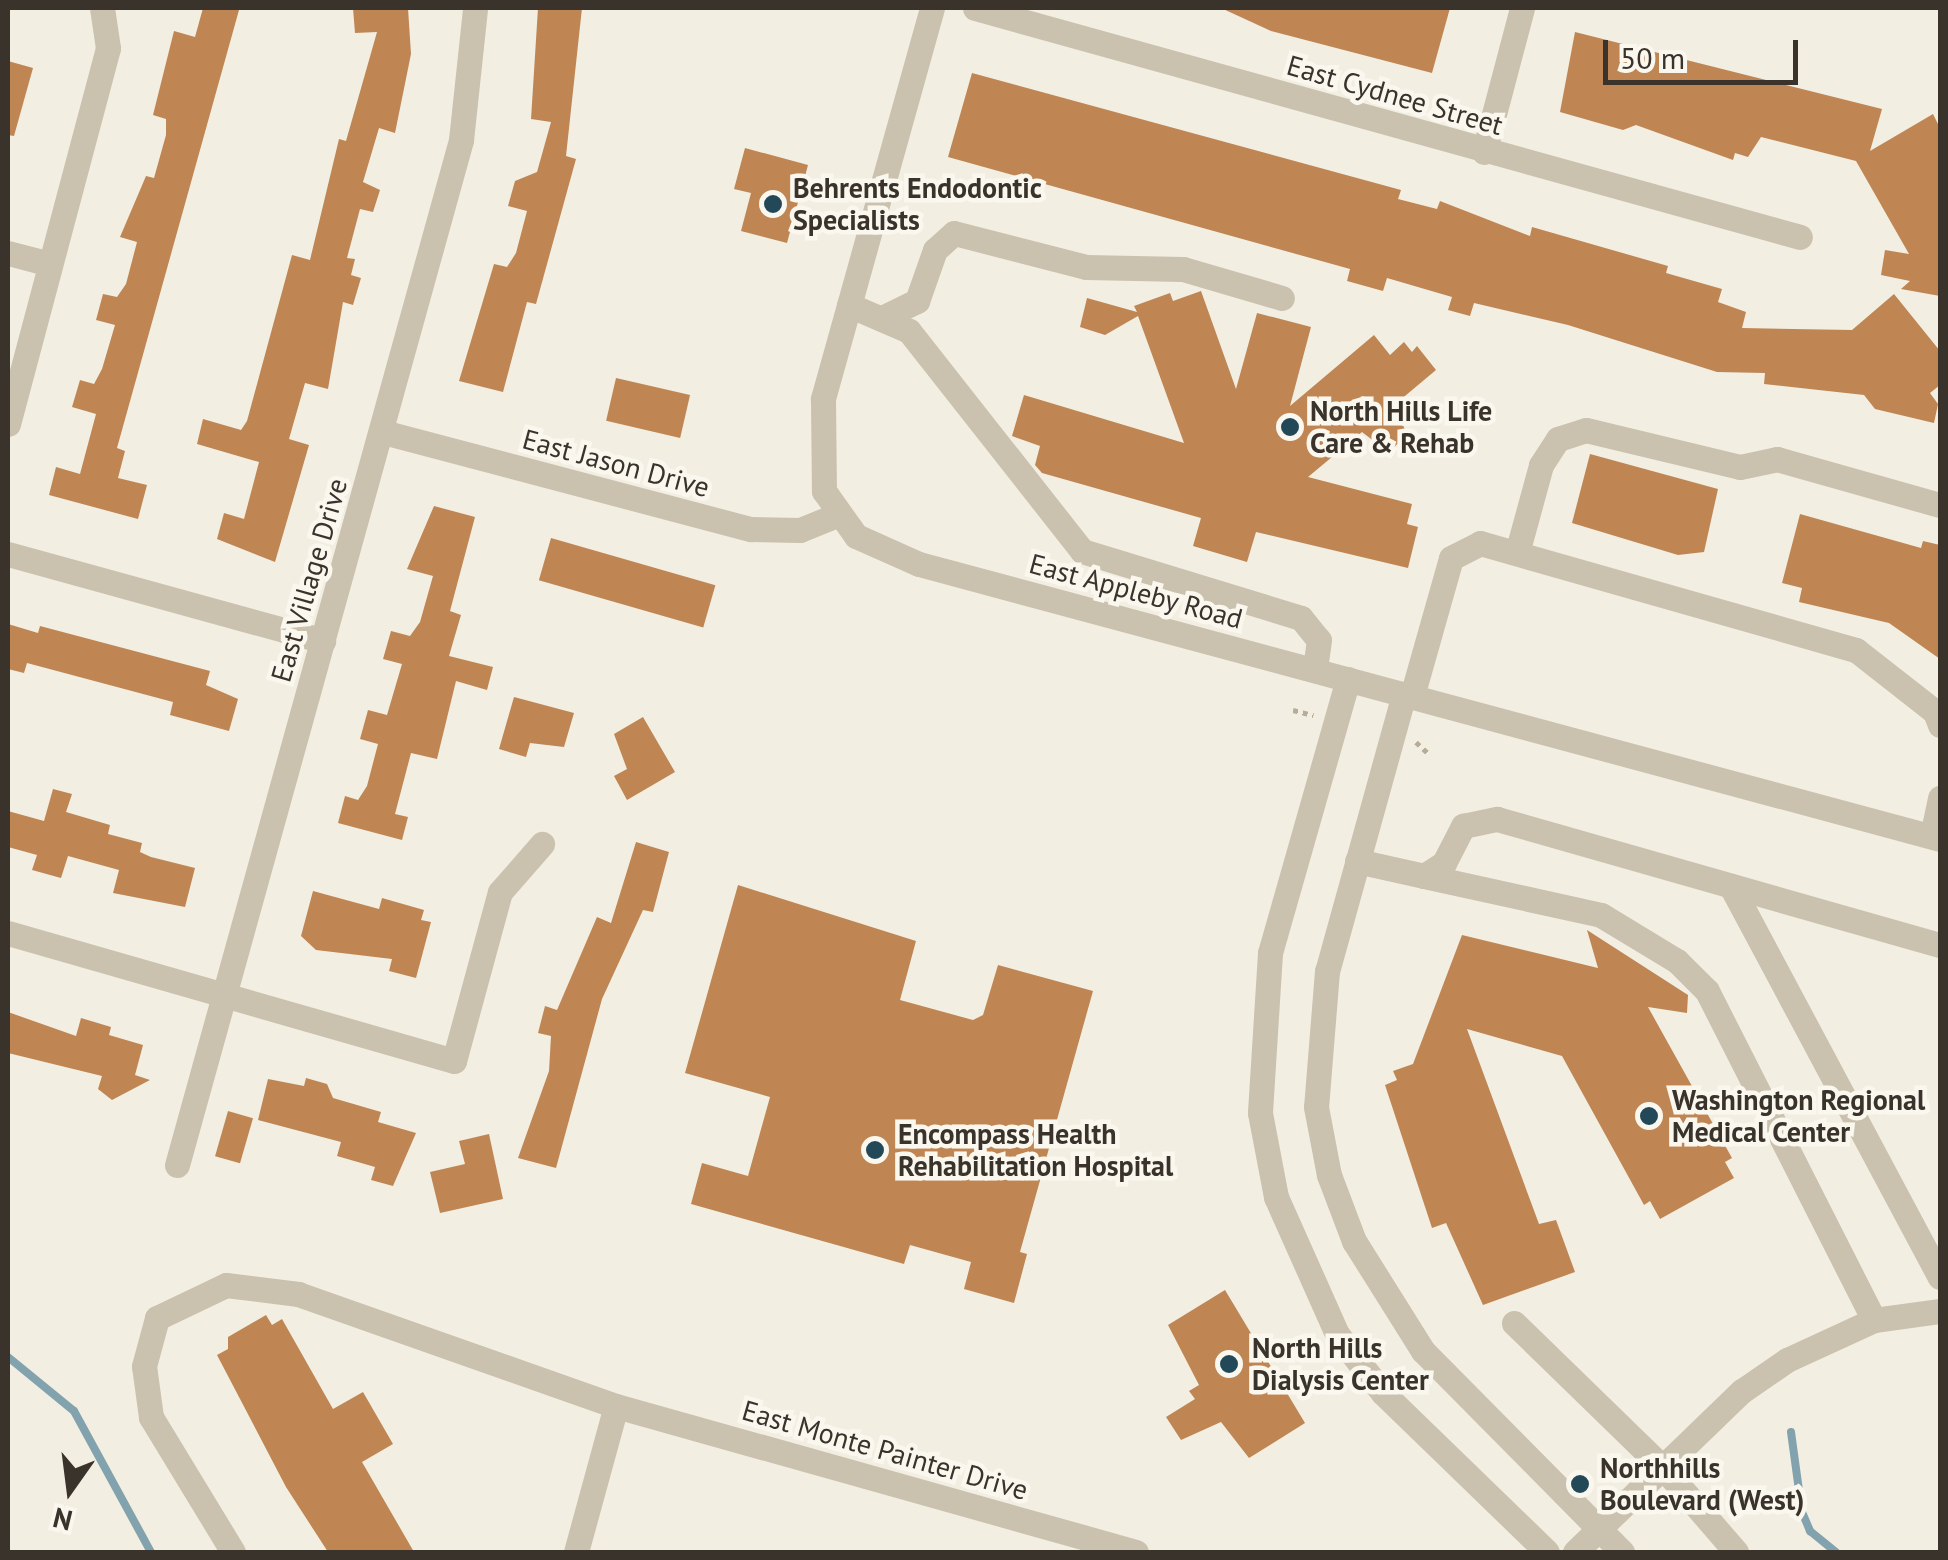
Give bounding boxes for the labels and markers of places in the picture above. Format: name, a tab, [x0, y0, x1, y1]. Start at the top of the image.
place label: Behrents Endodontic Specialists	[793, 171, 1042, 237]
marker: Behrents Endodontic Specialists	[762, 193, 784, 215]
place label: North Hills Life Care & Rehab	[1310, 394, 1492, 460]
marker: North Hills Life Care & Rehab	[1279, 416, 1301, 438]
place label: Washington Regional Medical Center	[1672, 1083, 1925, 1149]
marker: Washington Regional Medical Center	[1636, 1103, 1662, 1129]
place label: Encompass Health Rehabilitation Hospital	[898, 1117, 1173, 1183]
marker: Encompass Health Rehabilitation Hospital	[862, 1137, 888, 1163]
place label: North Hills Dialysis Center	[1252, 1331, 1429, 1397]
marker: North Hills Dialysis Center	[1216, 1351, 1242, 1377]
place label: Northhills Boulevard (West)	[1600, 1451, 1804, 1517]
marker: Northhills Boulevard (West)	[1569, 1473, 1591, 1495]

